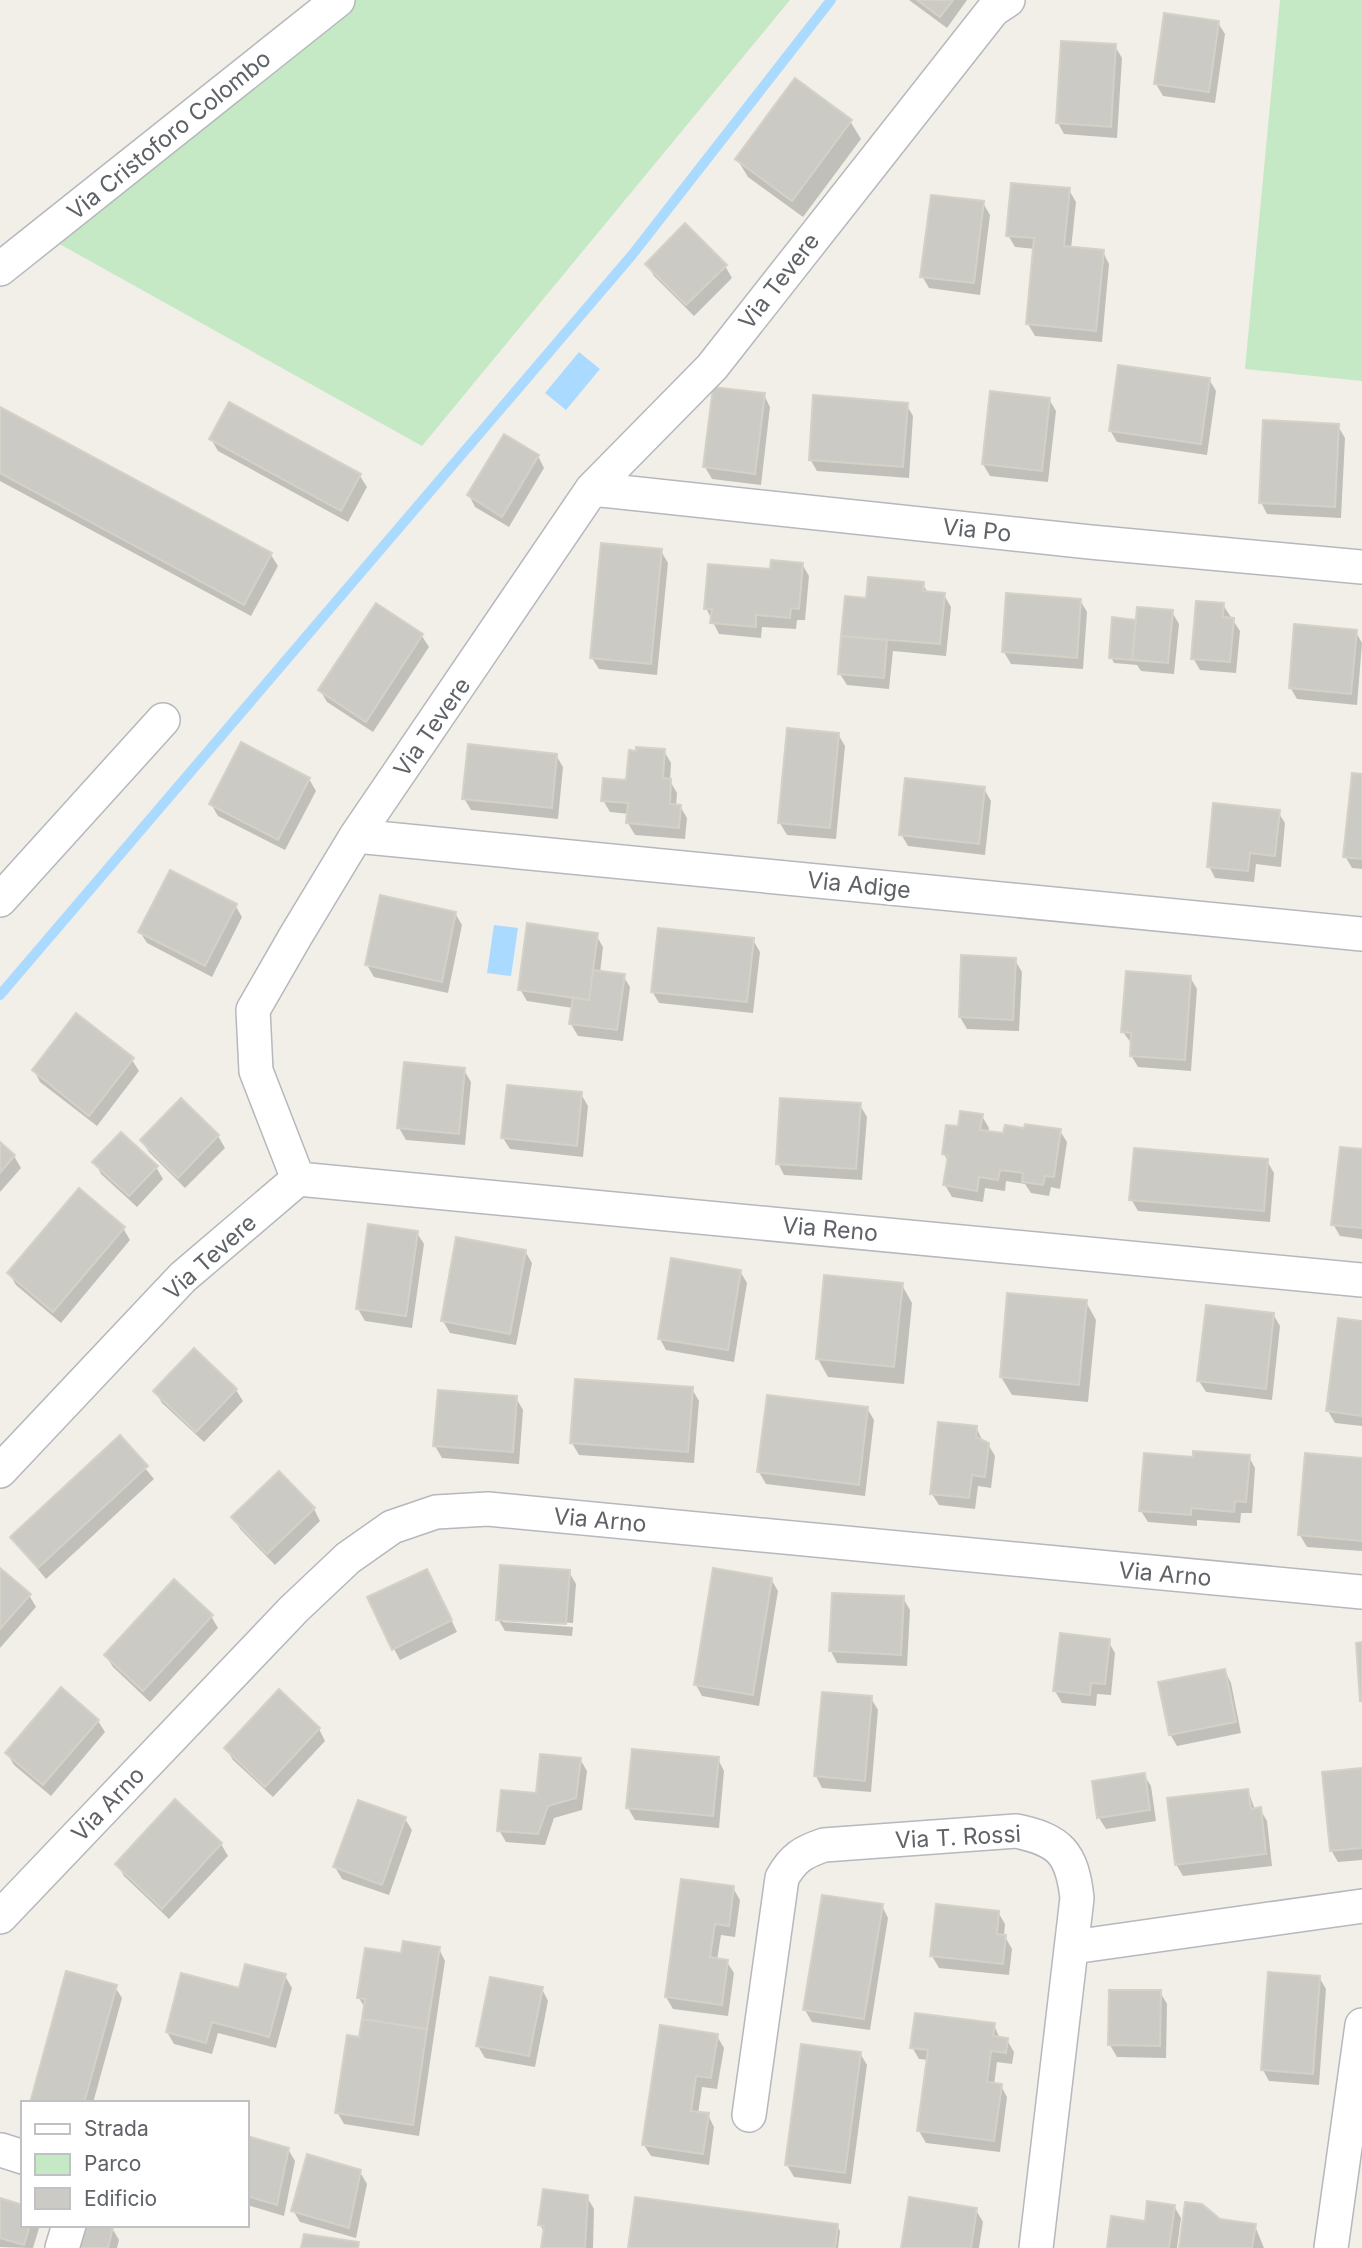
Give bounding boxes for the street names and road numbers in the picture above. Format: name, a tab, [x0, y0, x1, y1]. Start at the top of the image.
street label: Via Cristoforo Colombo	[62, 44, 276, 226]
street label: Via Tevere	[733, 227, 825, 335]
street label: Via Po	[941, 512, 1013, 548]
street label: Via Tevere	[388, 672, 476, 782]
street label: Via Adige	[806, 866, 912, 904]
street label: Via Tevere	[158, 1208, 262, 1306]
street label: Via Reno	[781, 1211, 879, 1247]
street label: Via Arno	[552, 1502, 648, 1538]
street label: Via Arno	[1117, 1556, 1213, 1592]
street label: Via Arno	[66, 1761, 150, 1847]
street label: Via T. Rossi	[894, 1820, 1022, 1854]

